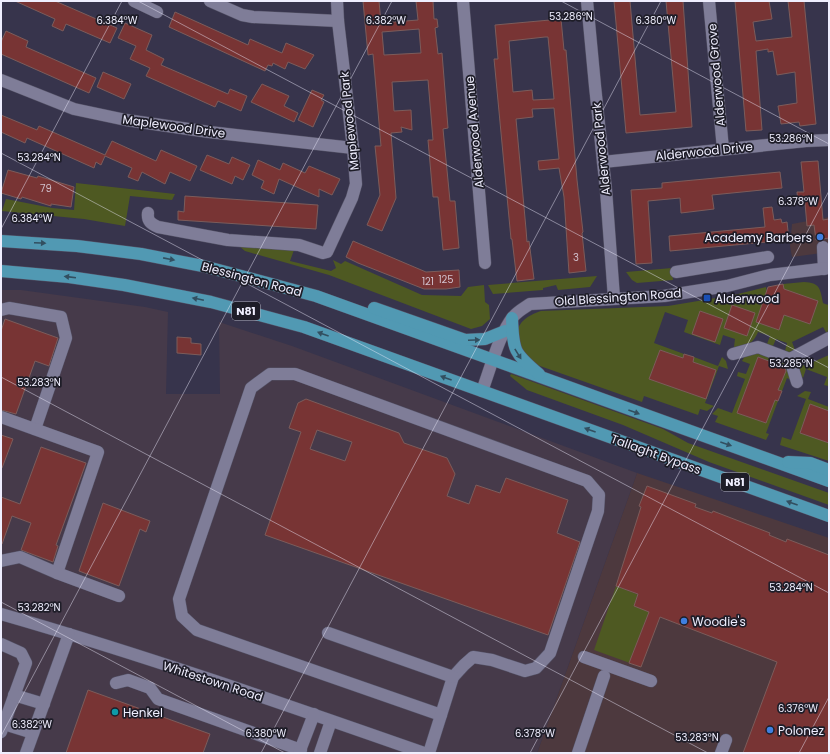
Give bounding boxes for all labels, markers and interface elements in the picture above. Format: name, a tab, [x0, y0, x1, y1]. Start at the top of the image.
text: 53.286°N	[549, 9, 593, 24]
text: 6.384°W	[97, 13, 138, 28]
text: 6.382°W	[366, 13, 406, 28]
text: 6.380°W	[636, 13, 677, 28]
street label: Alderwood Grove	[703, 23, 729, 127]
street label: Maplewood Park	[335, 70, 363, 171]
street label: Alderwood Avenue	[461, 75, 487, 189]
street label: Alderwood Park	[588, 101, 614, 196]
street label: Maplewood Drive	[122, 110, 226, 142]
text: 53.286°N	[769, 131, 813, 146]
street label: Alderwood Drive	[655, 137, 753, 165]
text: 53.284°N	[17, 150, 61, 165]
house number: 79	[40, 181, 52, 196]
text: 6.378°W	[778, 194, 818, 209]
text: 6.384°W	[12, 211, 53, 226]
place label: Academy Barbers	[704, 229, 812, 246]
marker: Academy Barbers	[815, 232, 825, 242]
one-way arrow	[34, 240, 46, 247]
house number: 3	[573, 250, 579, 265]
one-way arrow	[163, 257, 175, 263]
street label: Blessington Road	[200, 257, 304, 301]
house number: 125	[438, 272, 454, 287]
one-way arrow	[64, 274, 76, 280]
house number: 121	[422, 274, 434, 289]
street label: Old Blessington Road	[554, 284, 682, 310]
place label: Alderwood	[715, 290, 779, 307]
marker: Alderwood	[702, 293, 712, 303]
one-way arrow	[192, 296, 204, 302]
road number: N81	[232, 302, 260, 320]
one-way arrow	[317, 331, 329, 337]
one-way arrow	[468, 337, 481, 343]
one-way arrow	[514, 349, 522, 359]
text: 53.285°N	[769, 356, 813, 371]
text: 53.283°N	[17, 375, 61, 390]
one-way arrow	[439, 375, 451, 381]
one-way arrow	[629, 409, 641, 415]
one-way arrow	[584, 427, 596, 433]
street label: Tallaght Bypass	[609, 430, 703, 478]
one-way arrow	[720, 442, 732, 448]
road number: N81	[721, 473, 749, 491]
one-way arrow	[786, 499, 798, 505]
text: 53.284°N	[769, 580, 813, 595]
text: 53.282°N	[17, 600, 61, 615]
place label: Woodie's	[692, 613, 746, 630]
marker: Woodie's	[679, 616, 689, 626]
street label: Whitestown Road	[161, 657, 265, 705]
text: 6.376°W	[778, 701, 818, 716]
place label: Henkel	[123, 704, 163, 721]
marker: Henkel	[110, 707, 120, 717]
text: 6.382°W	[12, 717, 52, 732]
place label: Polonez	[778, 722, 824, 739]
marker: Polonez	[765, 725, 775, 735]
text: 6.380°W	[246, 726, 287, 741]
text: 6.378°W	[515, 726, 555, 741]
text: 53.283°N	[675, 730, 719, 745]

